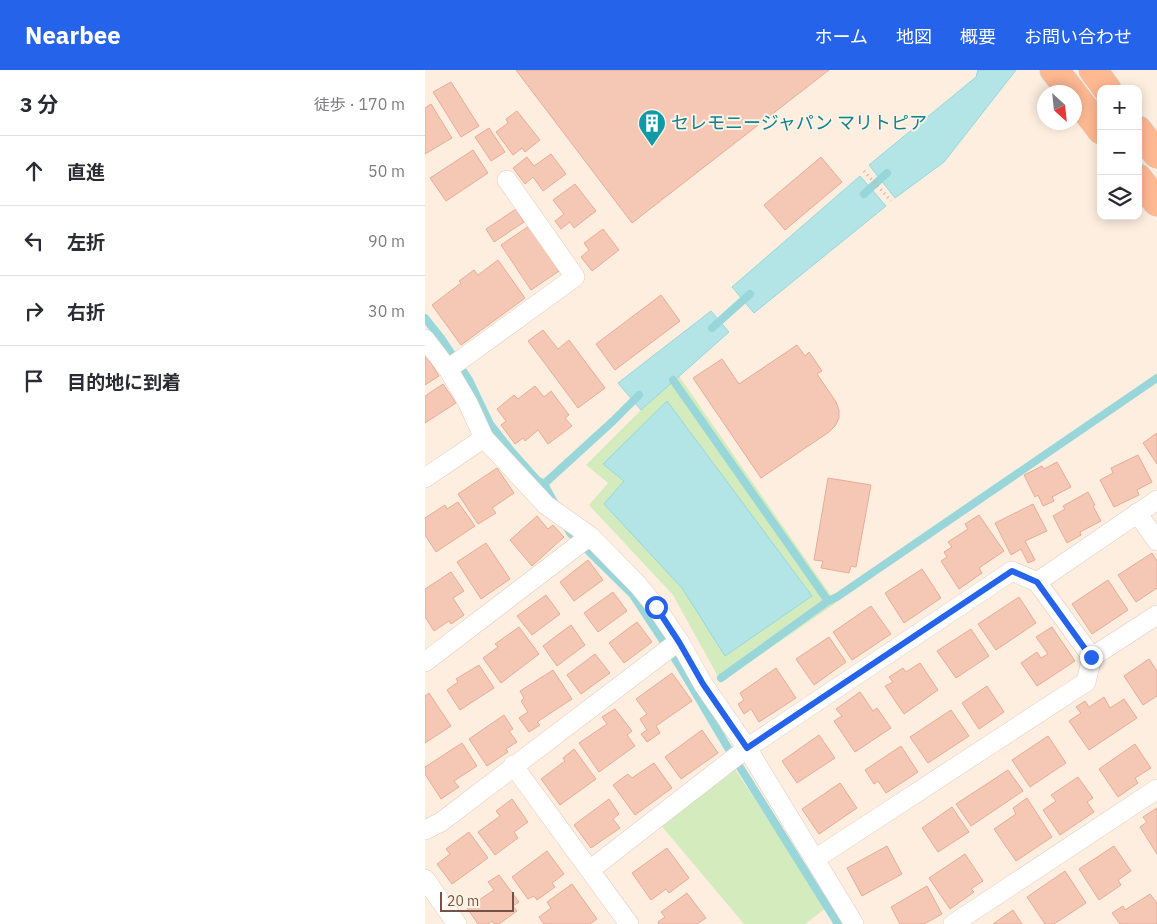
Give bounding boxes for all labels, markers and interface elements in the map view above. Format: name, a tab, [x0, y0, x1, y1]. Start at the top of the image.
text: Nearbee	[25, 19, 121, 51]
text: ホーム	[815, 25, 868, 48]
text: 地図	[896, 25, 932, 48]
text: 概要	[960, 25, 996, 48]
text: お問い合わせ	[1024, 25, 1132, 48]
north arrow	[1037, 85, 1082, 130]
map controls	[1097, 85, 1142, 220]
button: +	[1097, 85, 1142, 130]
text: 3 分	[20, 90, 59, 118]
text: 徒歩 · 170 m	[314, 94, 405, 114]
building icon: セレモニージャパン マリトピア	[637, 108, 667, 147]
place label: セレモニージャパン マリトピア	[671, 111, 927, 134]
button: −	[1097, 130, 1142, 175]
icon: ahead	[20, 157, 48, 185]
text: 直進	[67, 160, 105, 184]
text: 50 m	[368, 161, 405, 181]
button: layers	[1097, 175, 1142, 220]
icon: left	[20, 227, 48, 255]
text: 左折	[67, 230, 105, 254]
text: 90 m	[368, 231, 405, 251]
icon: right	[20, 297, 48, 325]
text: 右折	[67, 300, 105, 324]
text: 30 m	[368, 301, 405, 321]
icon: arrive	[20, 367, 48, 395]
text: 目的地に到着	[67, 370, 181, 394]
route start	[645, 596, 668, 619]
route end	[1080, 646, 1103, 669]
scale bar	[440, 889, 514, 912]
text: 20 m	[447, 892, 479, 910]

